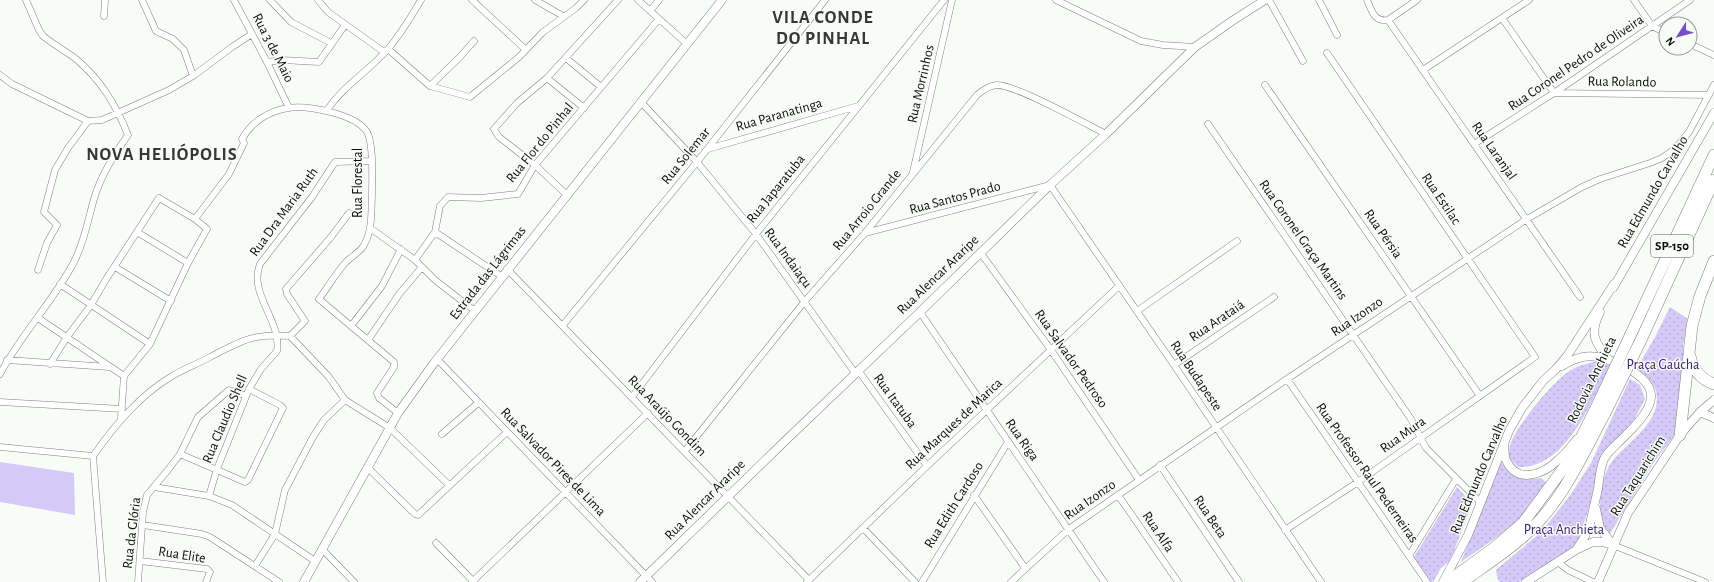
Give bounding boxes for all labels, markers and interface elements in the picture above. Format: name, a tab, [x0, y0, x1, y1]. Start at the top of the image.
district label: VILA CONDE DO PINHAL	[772, 9, 874, 48]
street label: Rua 3 de Maio	[250, 11, 296, 85]
street label: Rua Coronel Pedro de Oliveira	[1506, 12, 1647, 114]
north arrow	[1658, 16, 1698, 56]
text: N	[1664, 35, 1677, 48]
street label: Rua Morrinhos	[905, 43, 937, 125]
street label: Rua Rolando	[1588, 74, 1657, 90]
street label: Rua Paranatinga	[734, 96, 824, 134]
street label: Rua Flor do Pinhal	[504, 101, 576, 185]
street label: Rua Laranjal	[1469, 119, 1519, 183]
street label: Rua Solemar	[659, 125, 713, 187]
street label: Rua Edmundo Carvalho	[1615, 133, 1691, 250]
district label: NOVA HELIÓPOLIS	[86, 143, 238, 164]
street label: Rua Florestal	[351, 148, 365, 218]
street label: Rua Japaratuba	[744, 152, 808, 226]
street label: Rua Dra Maria Ruth	[247, 165, 321, 259]
street label: Rua Arroio Grande	[830, 167, 904, 253]
street label: Rua Estilac	[1419, 171, 1463, 228]
street label: Rua Coronel Graça Martins	[1256, 177, 1350, 303]
street label: Rua Santos Prado	[908, 179, 1002, 217]
street label: Rua Pérsia	[1361, 207, 1405, 261]
street label: Estrada das Lágrimas	[447, 224, 529, 322]
street label: Rua Indaiaçu	[762, 225, 814, 291]
street label: Rua Alencar Araripe	[895, 233, 981, 317]
road number: SP-150	[1651, 235, 1693, 257]
street label: Rua Izonzo	[1329, 295, 1386, 339]
street label: Rua Arataiá	[1187, 297, 1247, 344]
street label: Rua Salvador Pedroso	[1032, 307, 1110, 411]
street label: Rodovia Anchieta	[1565, 334, 1619, 426]
street label: Rua Budapeste	[1167, 338, 1225, 414]
park label: Praça Gaúcha	[1627, 358, 1700, 372]
street label: Rua Itatuba	[871, 371, 920, 431]
street label: Rua Claudio Shell	[200, 373, 250, 465]
street label: Rua Araújo Gondim	[625, 373, 709, 459]
street label: Rua Marques de Marica	[903, 375, 1005, 472]
street label: Rua Professor Raul Pederneiras	[1313, 400, 1421, 546]
street label: Rua Salvador Pires de Lima	[498, 405, 609, 519]
street label: Rua Mura	[1378, 414, 1429, 456]
street label: Rua Edmundo Carvalho	[1448, 414, 1510, 536]
street label: Rua Riga	[1003, 416, 1042, 464]
street label: Rua Taquarichim	[1608, 433, 1668, 519]
street label: Rua Alencar Araripe	[662, 457, 748, 543]
street label: Rua Edith Cardoso	[922, 459, 986, 551]
street label: Rua Izonzo	[1062, 477, 1118, 523]
street label: Rua Beta	[1191, 493, 1230, 541]
street label: Rua da Glória	[121, 496, 143, 570]
street label: Rua Alfa	[1139, 509, 1177, 555]
park label: Praça Anchieta	[1524, 523, 1605, 537]
street label: Rua Elite	[157, 544, 207, 566]

